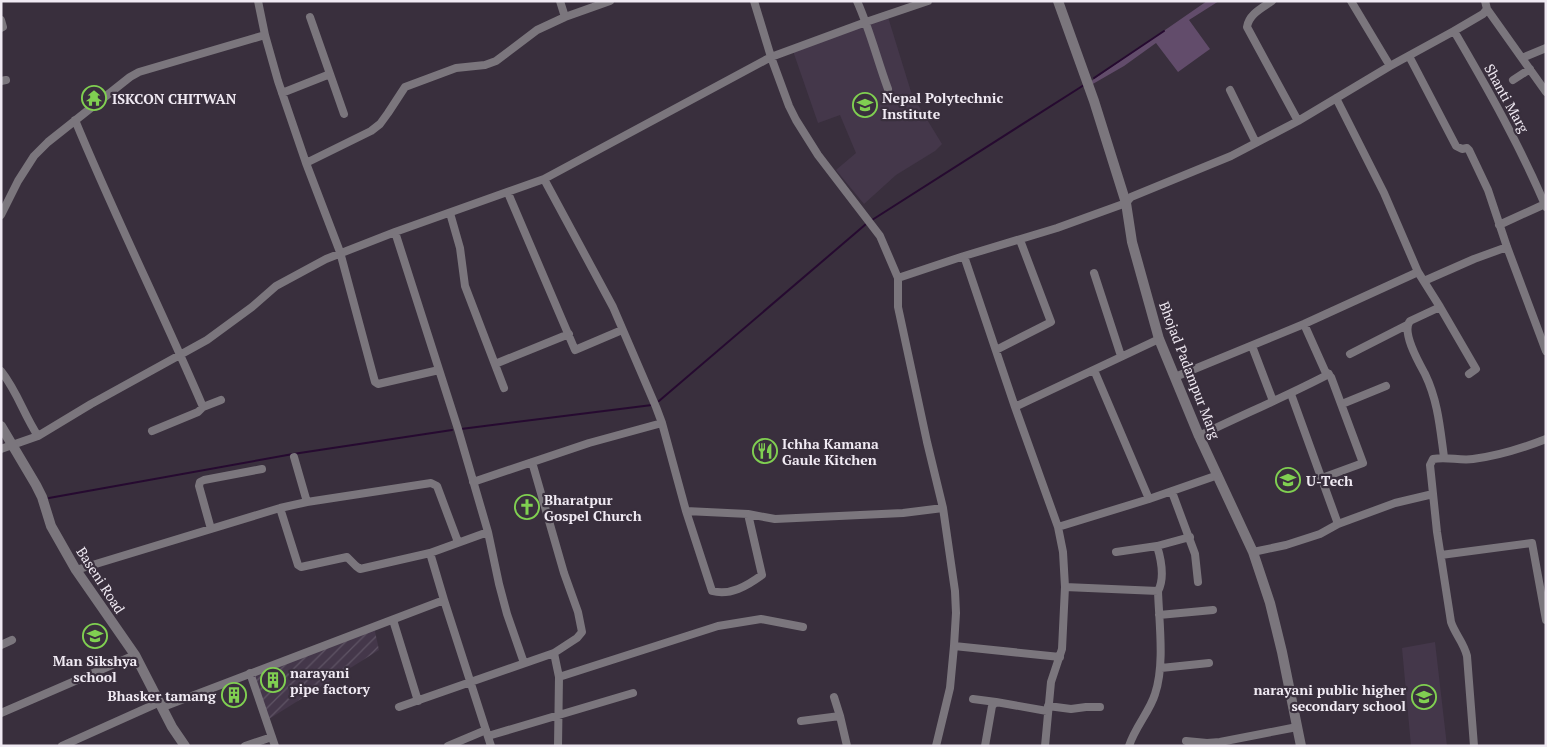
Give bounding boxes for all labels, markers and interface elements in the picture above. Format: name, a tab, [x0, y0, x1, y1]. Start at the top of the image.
street label: Shanti Marg	[1480, 60, 1534, 136]
temple icon: ISKCON CHITWAN	[81, 85, 107, 111]
place label: Nepal Polytechnic Institute	[882, 88, 1003, 123]
place label: ISKCON CHITWAN	[112, 89, 237, 108]
school or university icon: Nepal Polytechnic Institute	[852, 92, 878, 118]
street label: Bhojad Padampur Marg	[1155, 299, 1225, 442]
place label: Ichha Kamana Gaule Kitchen	[782, 434, 879, 469]
restaurant icon: Ichha Kamana Gaule Kitchen	[752, 438, 778, 464]
school or university icon: U-Tech	[1275, 467, 1301, 493]
place label: U-Tech	[1306, 471, 1353, 490]
place label: Bharatpur Gospel Church	[544, 490, 642, 525]
church icon: Bharatpur Gospel Church	[514, 494, 540, 520]
street label: Baseni Road	[72, 543, 130, 617]
school or university icon: Man Sikshya school	[82, 623, 108, 649]
place label: Man Sikshya school	[53, 651, 138, 686]
place label: narayani pipe factory	[290, 663, 371, 698]
building icon: narayani pipe factory	[260, 667, 286, 693]
place label: narayani public higher secondary school	[1253, 680, 1406, 715]
building icon: Bhasker tamang	[221, 682, 247, 708]
school or university icon: narayani public higher secondary school	[1411, 684, 1437, 710]
place label: Bhasker tamang	[108, 686, 217, 705]

